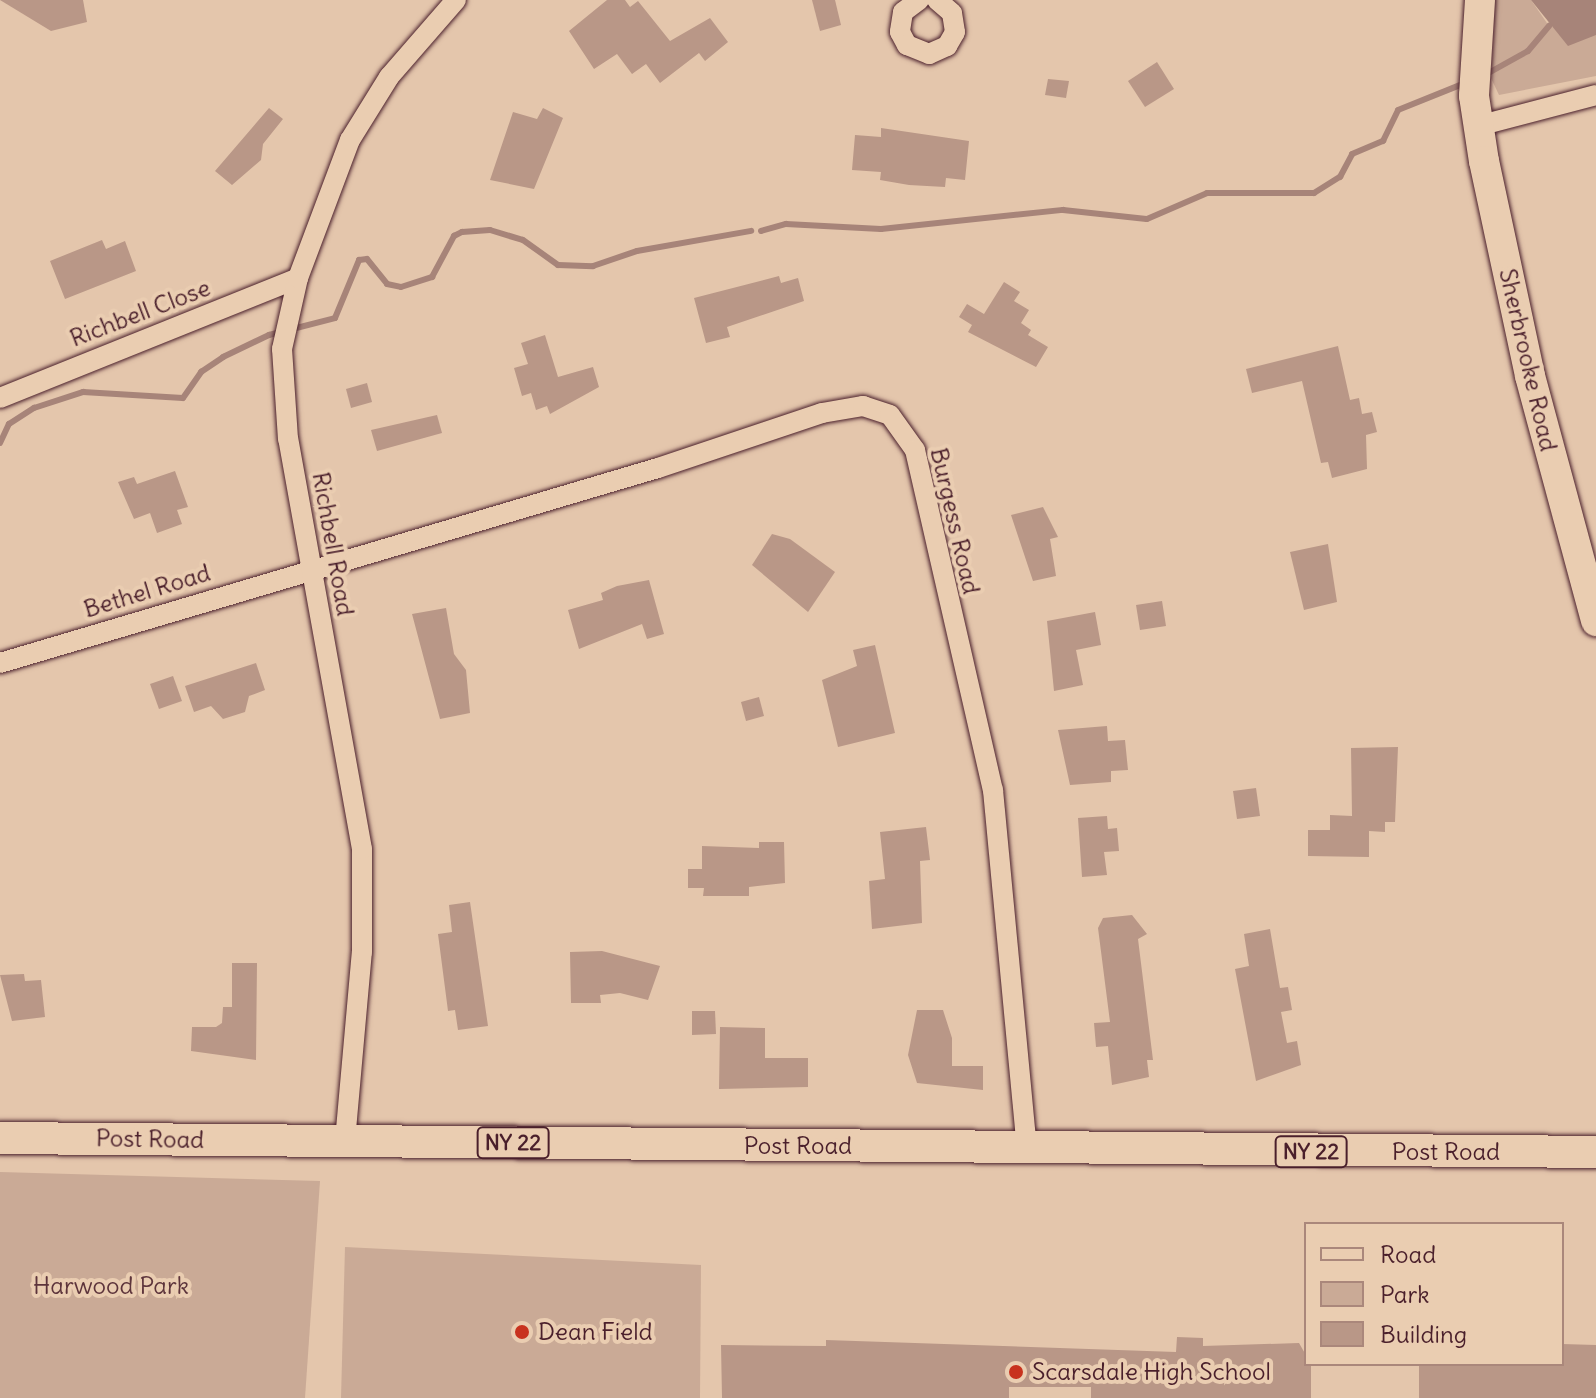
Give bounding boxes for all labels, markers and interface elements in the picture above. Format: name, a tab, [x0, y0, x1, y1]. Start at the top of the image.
street label: Sherbrooke Road	[1493, 266, 1563, 454]
street label: Richbell Close	[66, 273, 214, 353]
street label: Burgess Road	[924, 445, 986, 597]
street label: Richbell Road	[306, 470, 360, 618]
street label: Bethel Road	[80, 558, 214, 624]
street label: Post Road	[96, 1124, 204, 1154]
road number: NY 22	[475, 1125, 551, 1161]
street label: Post Road	[744, 1132, 852, 1160]
road number: NY 22	[1273, 1134, 1349, 1170]
street label: Post Road	[1392, 1138, 1500, 1166]
legend	[1304, 1222, 1564, 1366]
text: Road	[1380, 1239, 1436, 1269]
park label: Harwood Park	[33, 1272, 189, 1300]
text: Park	[1380, 1279, 1430, 1309]
place label: Dean Field	[538, 1318, 653, 1346]
text: Building	[1380, 1319, 1467, 1349]
marker: Dean Field	[513, 1323, 531, 1341]
place label: Scarsdale High School	[1032, 1358, 1271, 1386]
marker: Scarsdale High School	[1007, 1363, 1025, 1381]

